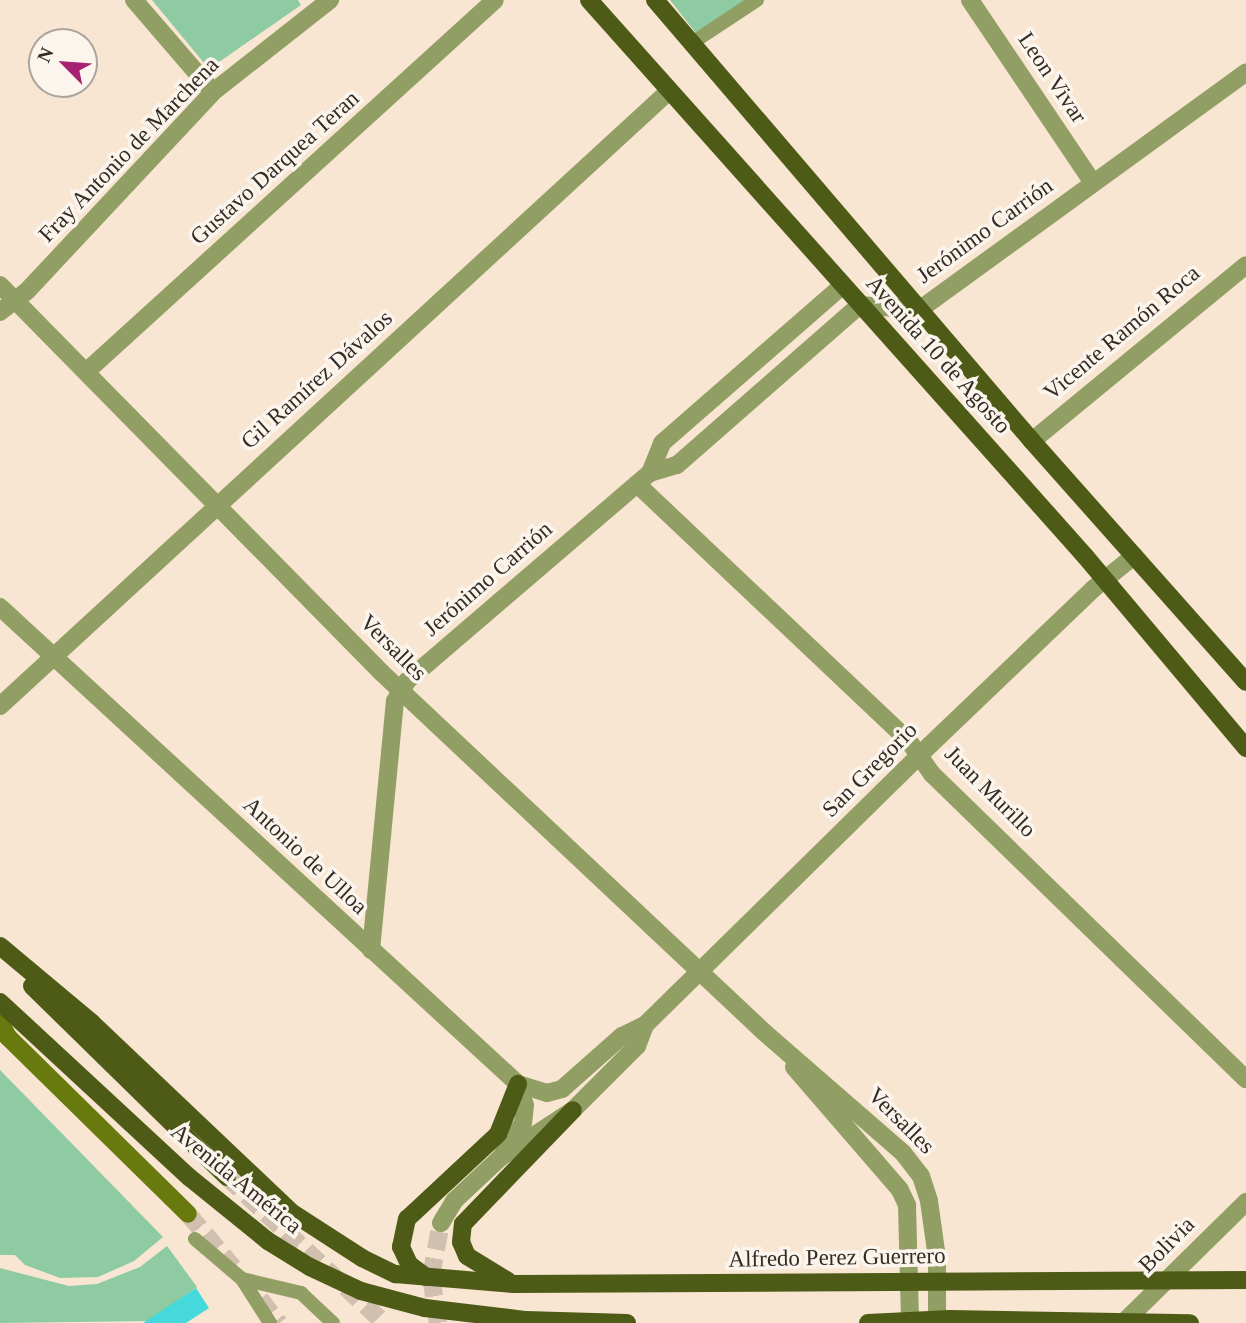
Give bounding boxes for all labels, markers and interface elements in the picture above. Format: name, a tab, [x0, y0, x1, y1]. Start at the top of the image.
street label: Leon Vivar	[1011, 27, 1093, 129]
north arrow	[28, 28, 98, 98]
text: N	[33, 44, 58, 65]
street label: Fray Antonio de Marchena	[33, 51, 225, 249]
street label: Gustavo Darquea Teran	[185, 85, 365, 251]
street label: Jerónimo Carrión	[912, 172, 1058, 290]
street label: Vicente Ramón Roca	[1038, 260, 1206, 406]
street label: Avenida 10 de Agosto	[859, 270, 1017, 440]
street label: Gil Ramírez Dávalos	[236, 305, 398, 455]
street label: Jerónimo Carrión	[418, 516, 558, 642]
street label: Versalles	[354, 609, 432, 687]
street label: San Gregorio	[817, 717, 923, 823]
street label: Juan Murillo	[938, 740, 1042, 844]
street label: Antonio de Ulloa	[237, 791, 373, 921]
street label: Versalles	[862, 1082, 940, 1160]
street label: Avenida América	[165, 1118, 307, 1240]
street label: Bolivia	[1133, 1211, 1201, 1279]
street label: Alfredo Perez Guerrero	[728, 1242, 946, 1274]

